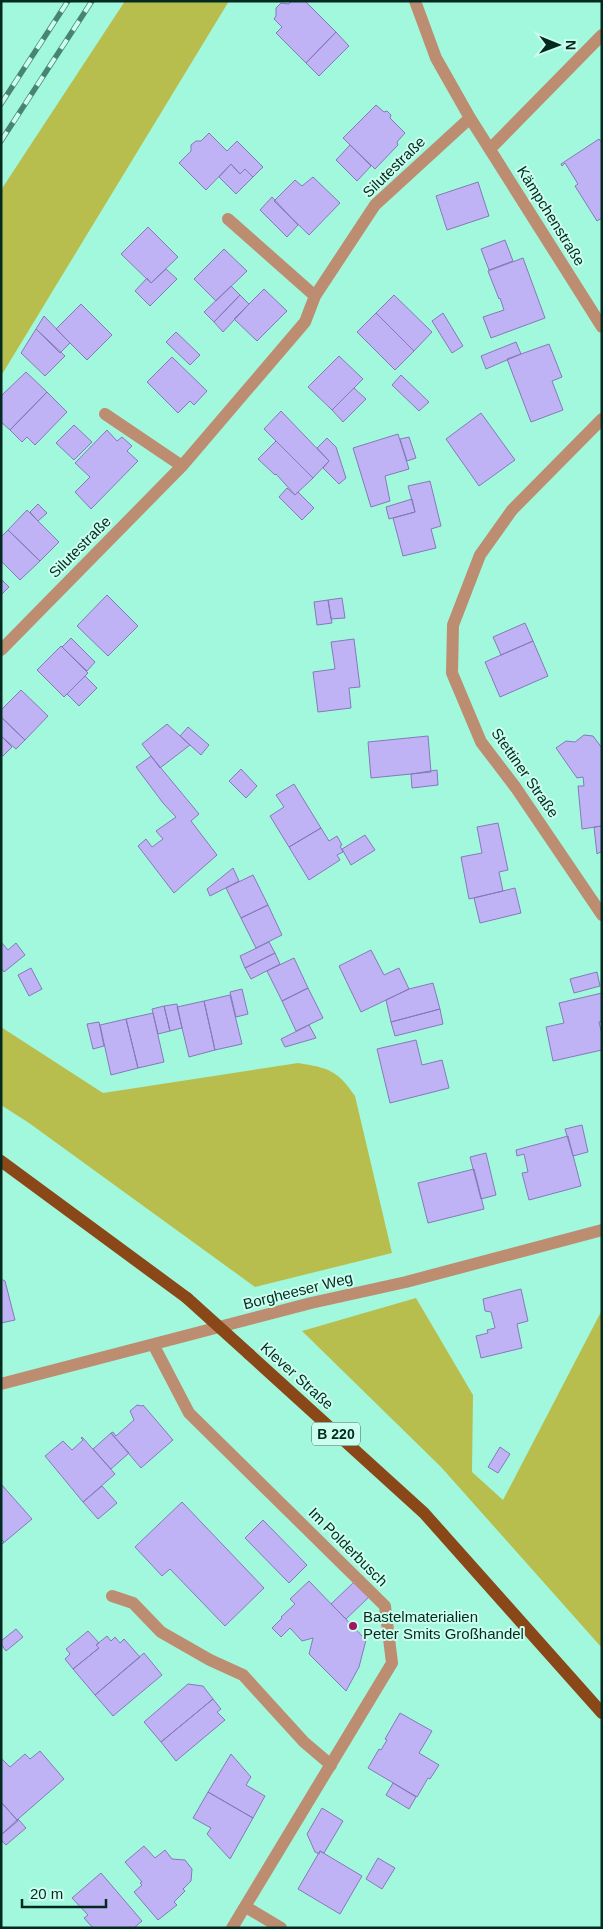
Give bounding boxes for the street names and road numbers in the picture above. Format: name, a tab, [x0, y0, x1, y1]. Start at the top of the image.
street label: Silutestraße	[359, 133, 428, 201]
street label: Kämpchenstraße	[514, 163, 589, 269]
street label: Silutestraße	[45, 512, 114, 581]
street label: Stettiner Straße	[488, 725, 562, 821]
street label: Borgheeser Weg	[241, 1269, 354, 1312]
street label: Klever Straße	[258, 1339, 337, 1413]
road number: B 220	[312, 1422, 360, 1446]
street label: Im Polderbusch	[305, 1504, 391, 1590]

